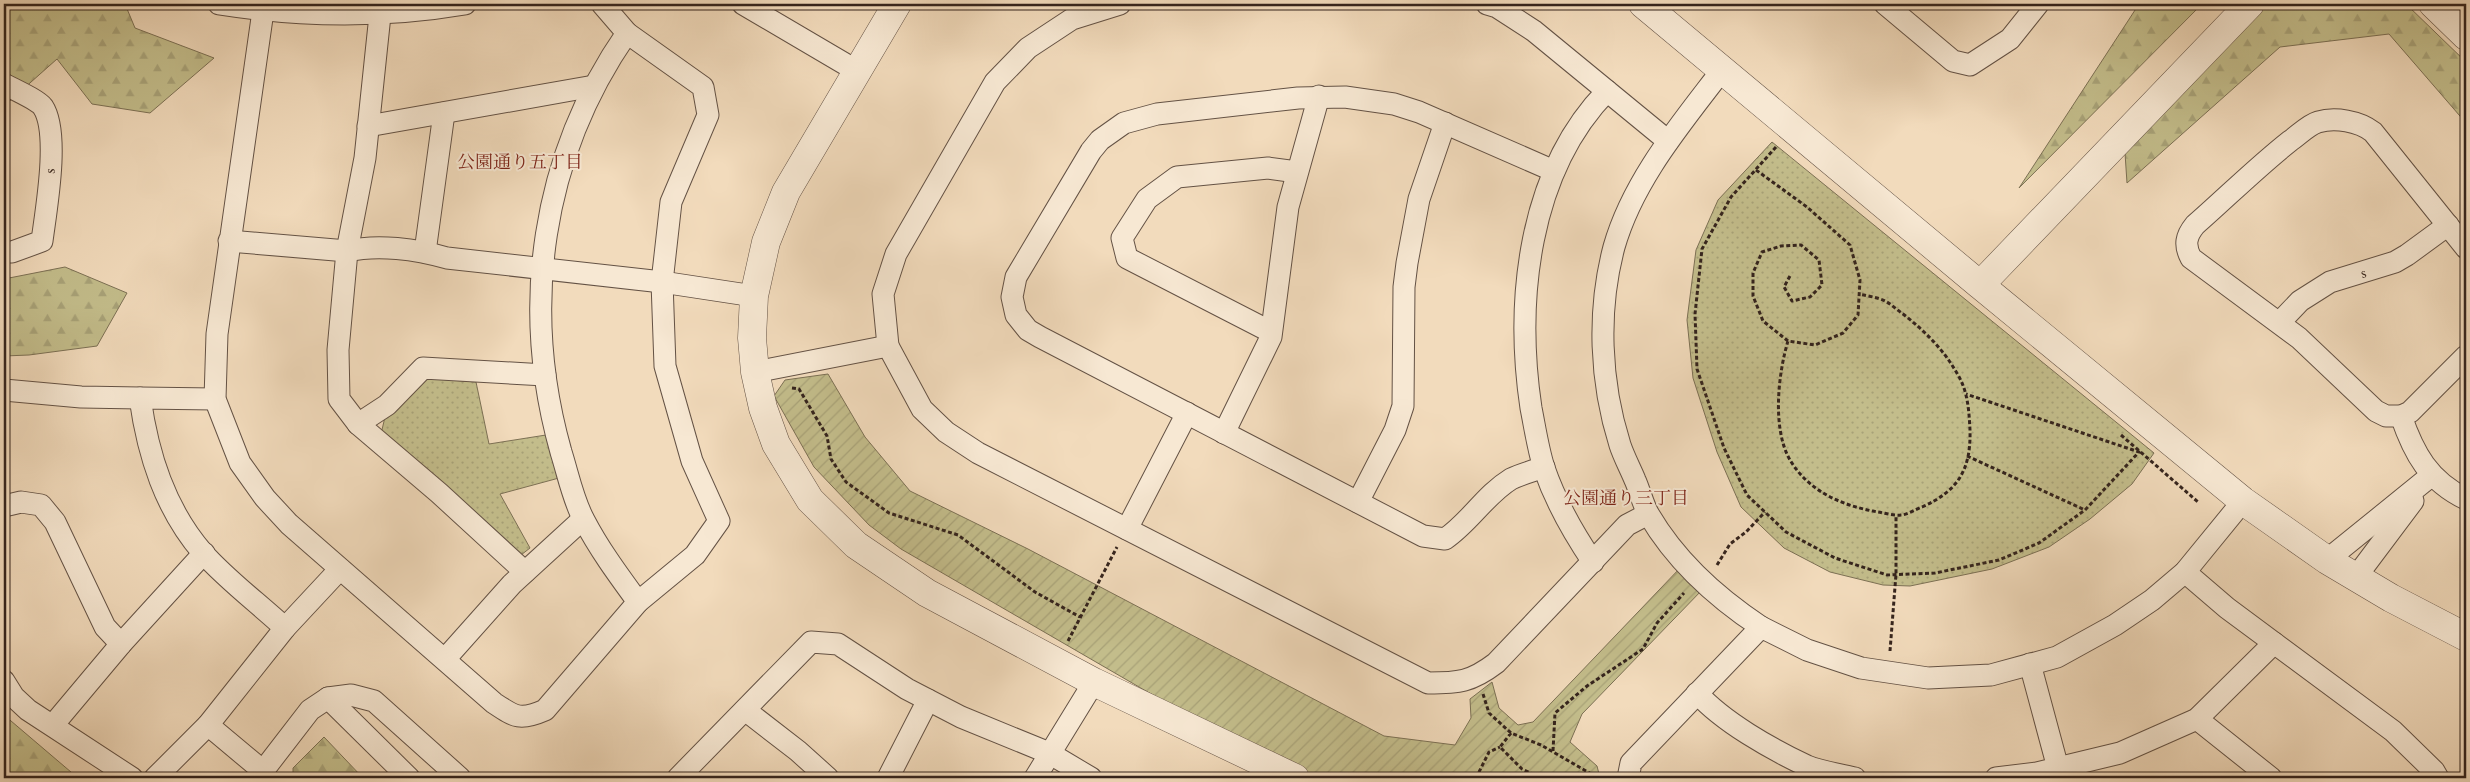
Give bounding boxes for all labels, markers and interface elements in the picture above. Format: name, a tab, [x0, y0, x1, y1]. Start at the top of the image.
district label: 公園通り五丁目	[457, 150, 583, 173]
street label: s	[38, 168, 60, 174]
street label: s	[2357, 261, 2369, 283]
district label: 公園通り三丁目	[1563, 486, 1689, 509]

